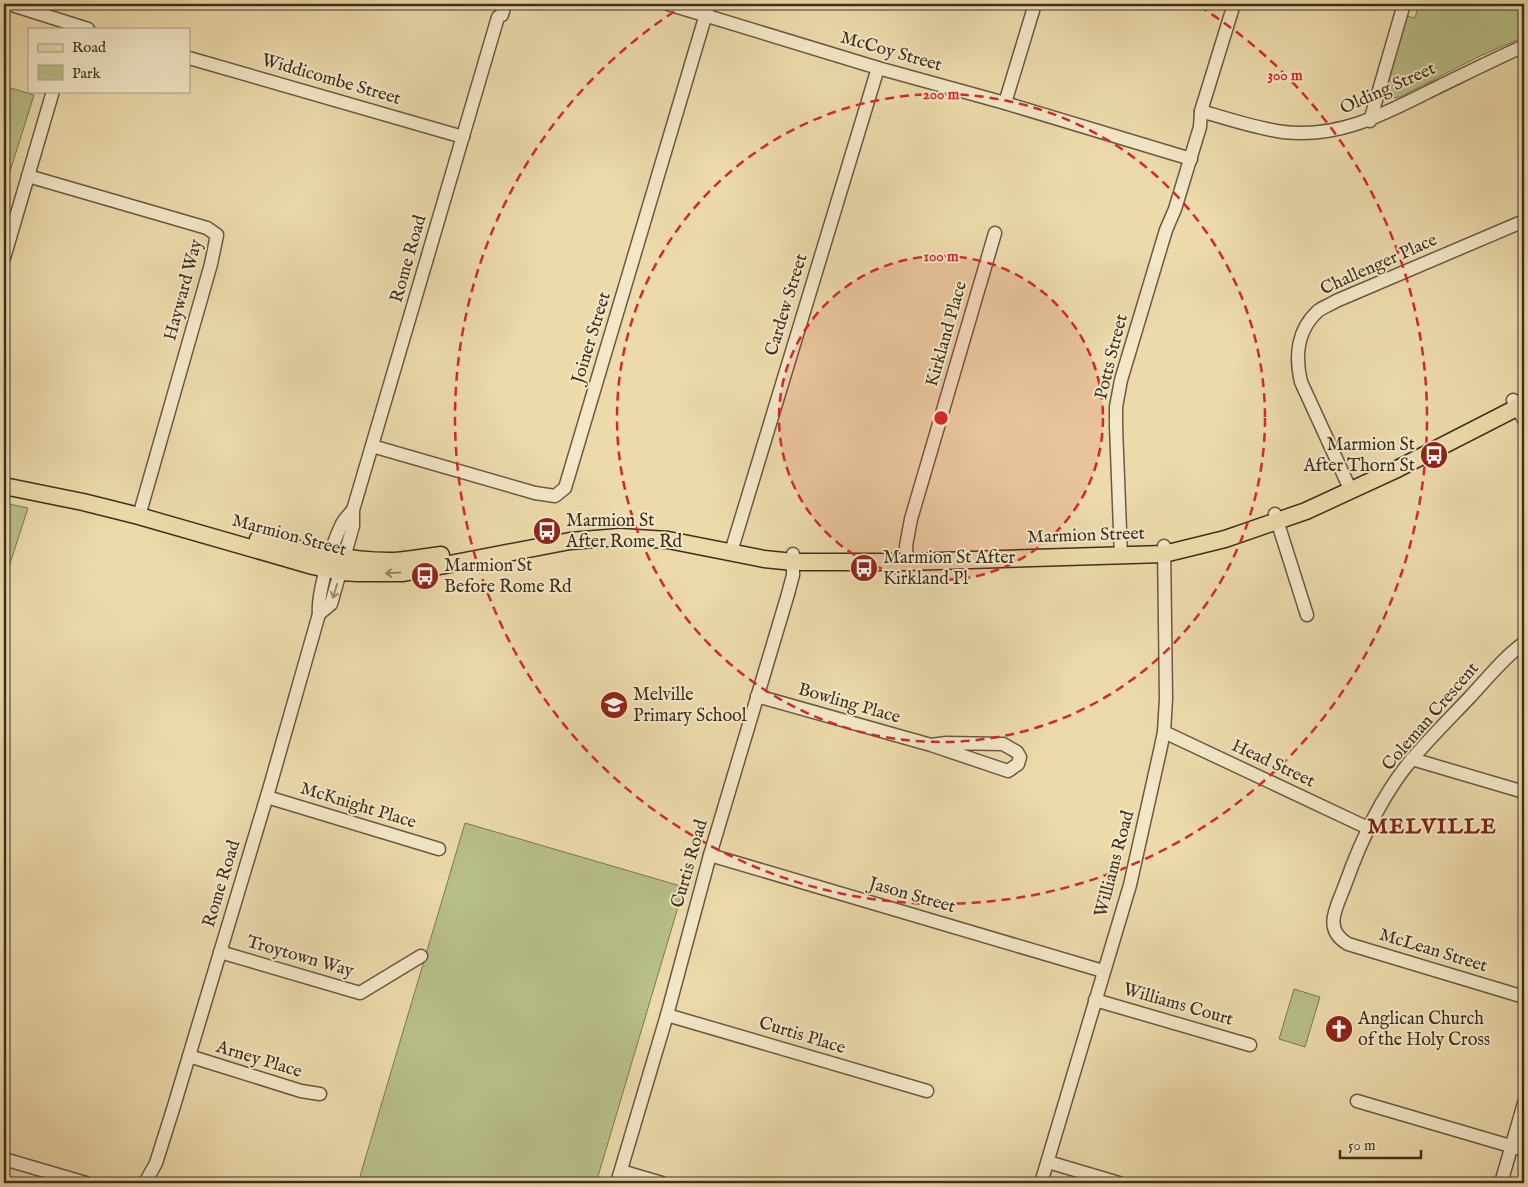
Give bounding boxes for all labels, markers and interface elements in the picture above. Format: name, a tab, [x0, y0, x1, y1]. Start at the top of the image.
street label: McCoy Street	[838, 27, 944, 77]
legend	[28, 28, 190, 92]
text: Road	[72, 38, 107, 57]
street label: Widdicombe Street	[259, 49, 403, 111]
street label: Olding Street	[1337, 58, 1439, 120]
text: Park	[72, 64, 102, 83]
text: 300 m	[1267, 66, 1303, 85]
text: 200 m	[923, 85, 960, 104]
street label: Rome Road	[386, 212, 433, 305]
street label: Challenger Place	[1317, 229, 1441, 301]
street label: Hayward Way	[159, 237, 209, 343]
text: 100 m	[923, 247, 959, 266]
street label: Cardew Street	[761, 251, 813, 359]
street label: Kirkland Place	[921, 278, 973, 390]
street label: Joiner Street	[567, 289, 617, 388]
street label: Potts Street	[1090, 312, 1134, 402]
centre of rings	[932, 409, 950, 427]
place label: Marmion St After Thorn St	[1302, 434, 1415, 478]
bus stop icon: Marmion St After Thorn St	[1419, 440, 1449, 470]
street label: Marmion Street	[229, 510, 349, 562]
place label: Marmion St After Rome Rd	[565, 510, 683, 554]
bus stop icon: Marmion St After Rome Rd	[532, 516, 562, 546]
street label: Marmion Street	[1027, 522, 1145, 550]
place label: Marmion St After Kirkland Pl	[883, 547, 1016, 591]
bus stop icon: Marmion St After Kirkland Pl	[849, 553, 879, 583]
place label: Marmion St Before Rome Rd	[444, 555, 572, 599]
bus stop icon: Marmion St Before Rome Rd	[410, 561, 440, 591]
one-way arrow	[385, 569, 401, 578]
one-way arrow	[329, 583, 339, 599]
street label: Coleman Crescent	[1378, 658, 1484, 776]
street label: Bowling Place	[795, 678, 903, 730]
place label: Melville Primary School	[633, 684, 747, 728]
school or university icon: Melville Primary School	[599, 690, 629, 720]
street label: Head Street	[1228, 735, 1318, 793]
street label: McKnight Place	[297, 777, 419, 835]
street label: Williams Road	[1090, 808, 1140, 920]
district label: MELVILLE	[1367, 813, 1497, 841]
street label: Curtis Road	[666, 817, 714, 911]
street label: Rome Road	[198, 837, 246, 930]
street label: Jason Street	[864, 872, 958, 919]
street label: McLean Street	[1376, 924, 1490, 978]
street label: Troytown Way	[244, 931, 356, 983]
street label: Williams Court	[1120, 978, 1236, 1032]
place label: Anglican Church of the Holy Cross	[1357, 1008, 1490, 1052]
street label: Curtis Place	[756, 1012, 848, 1060]
church icon: Anglican Church of the Holy Cross	[1324, 1014, 1354, 1044]
street label: Arney Place	[212, 1036, 305, 1084]
scale bar	[1340, 1127, 1422, 1159]
text: 50 m	[1348, 1136, 1376, 1155]

